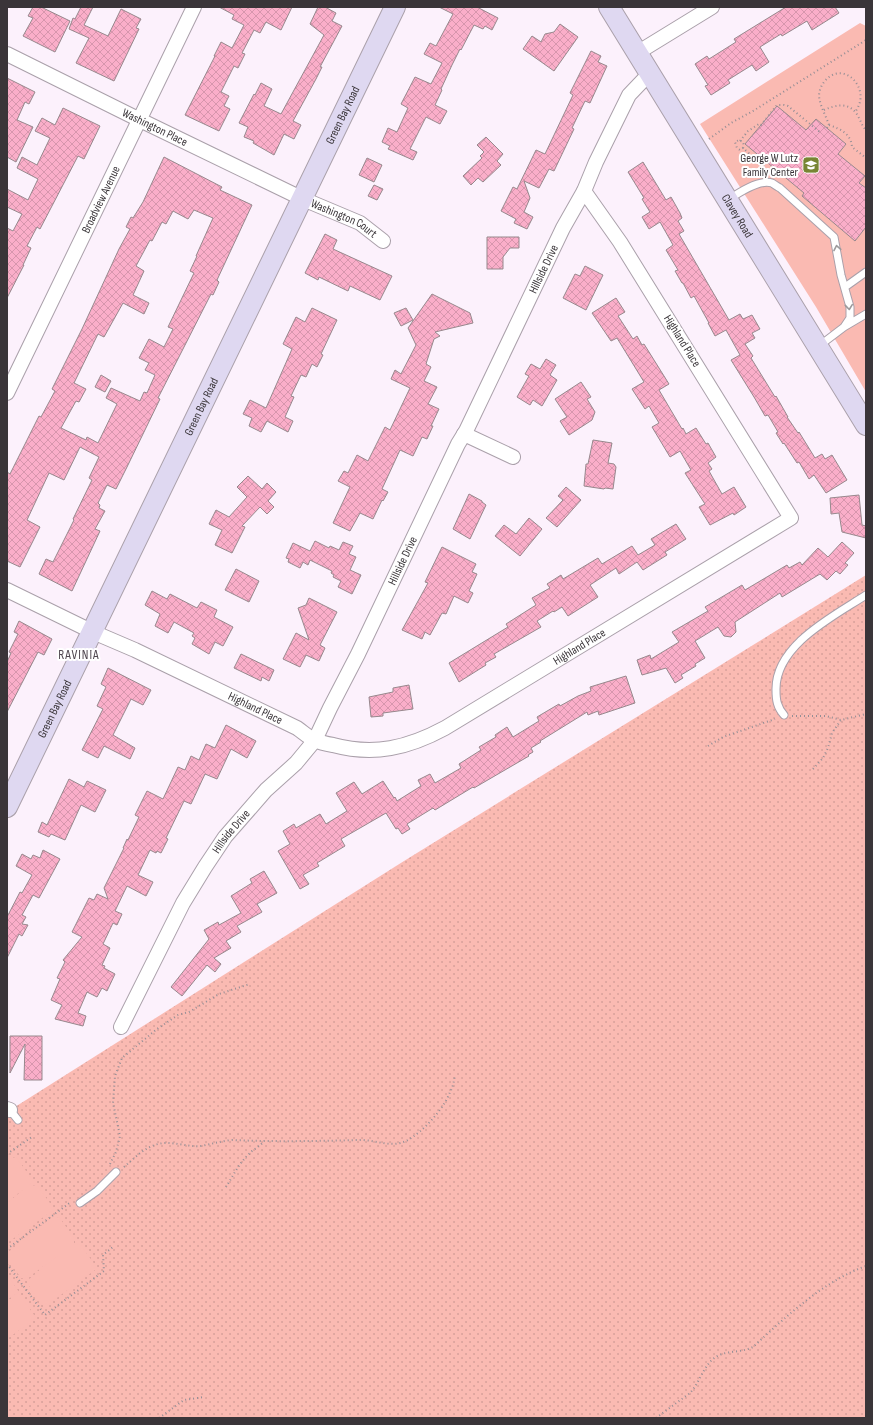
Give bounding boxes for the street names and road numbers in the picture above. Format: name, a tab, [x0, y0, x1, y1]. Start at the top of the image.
street label: Green Bay Road	[322, 84, 363, 146]
street label: Washington Place	[120, 105, 190, 149]
street label: Broadview Avenue	[78, 163, 123, 236]
street label: Clavey Road	[718, 191, 756, 240]
street label: Washington Court	[309, 196, 380, 241]
street label: Hillside Drive	[525, 242, 561, 296]
street label: Highland Place	[660, 312, 704, 370]
street label: Green Bay Road	[181, 375, 222, 438]
street label: Hillside Drive	[384, 534, 420, 587]
street label: Highland Place	[550, 625, 608, 668]
street label: Green Bay Road	[34, 678, 75, 740]
street label: Highland Place	[226, 688, 285, 728]
street label: Hillside Drive	[209, 806, 253, 856]

